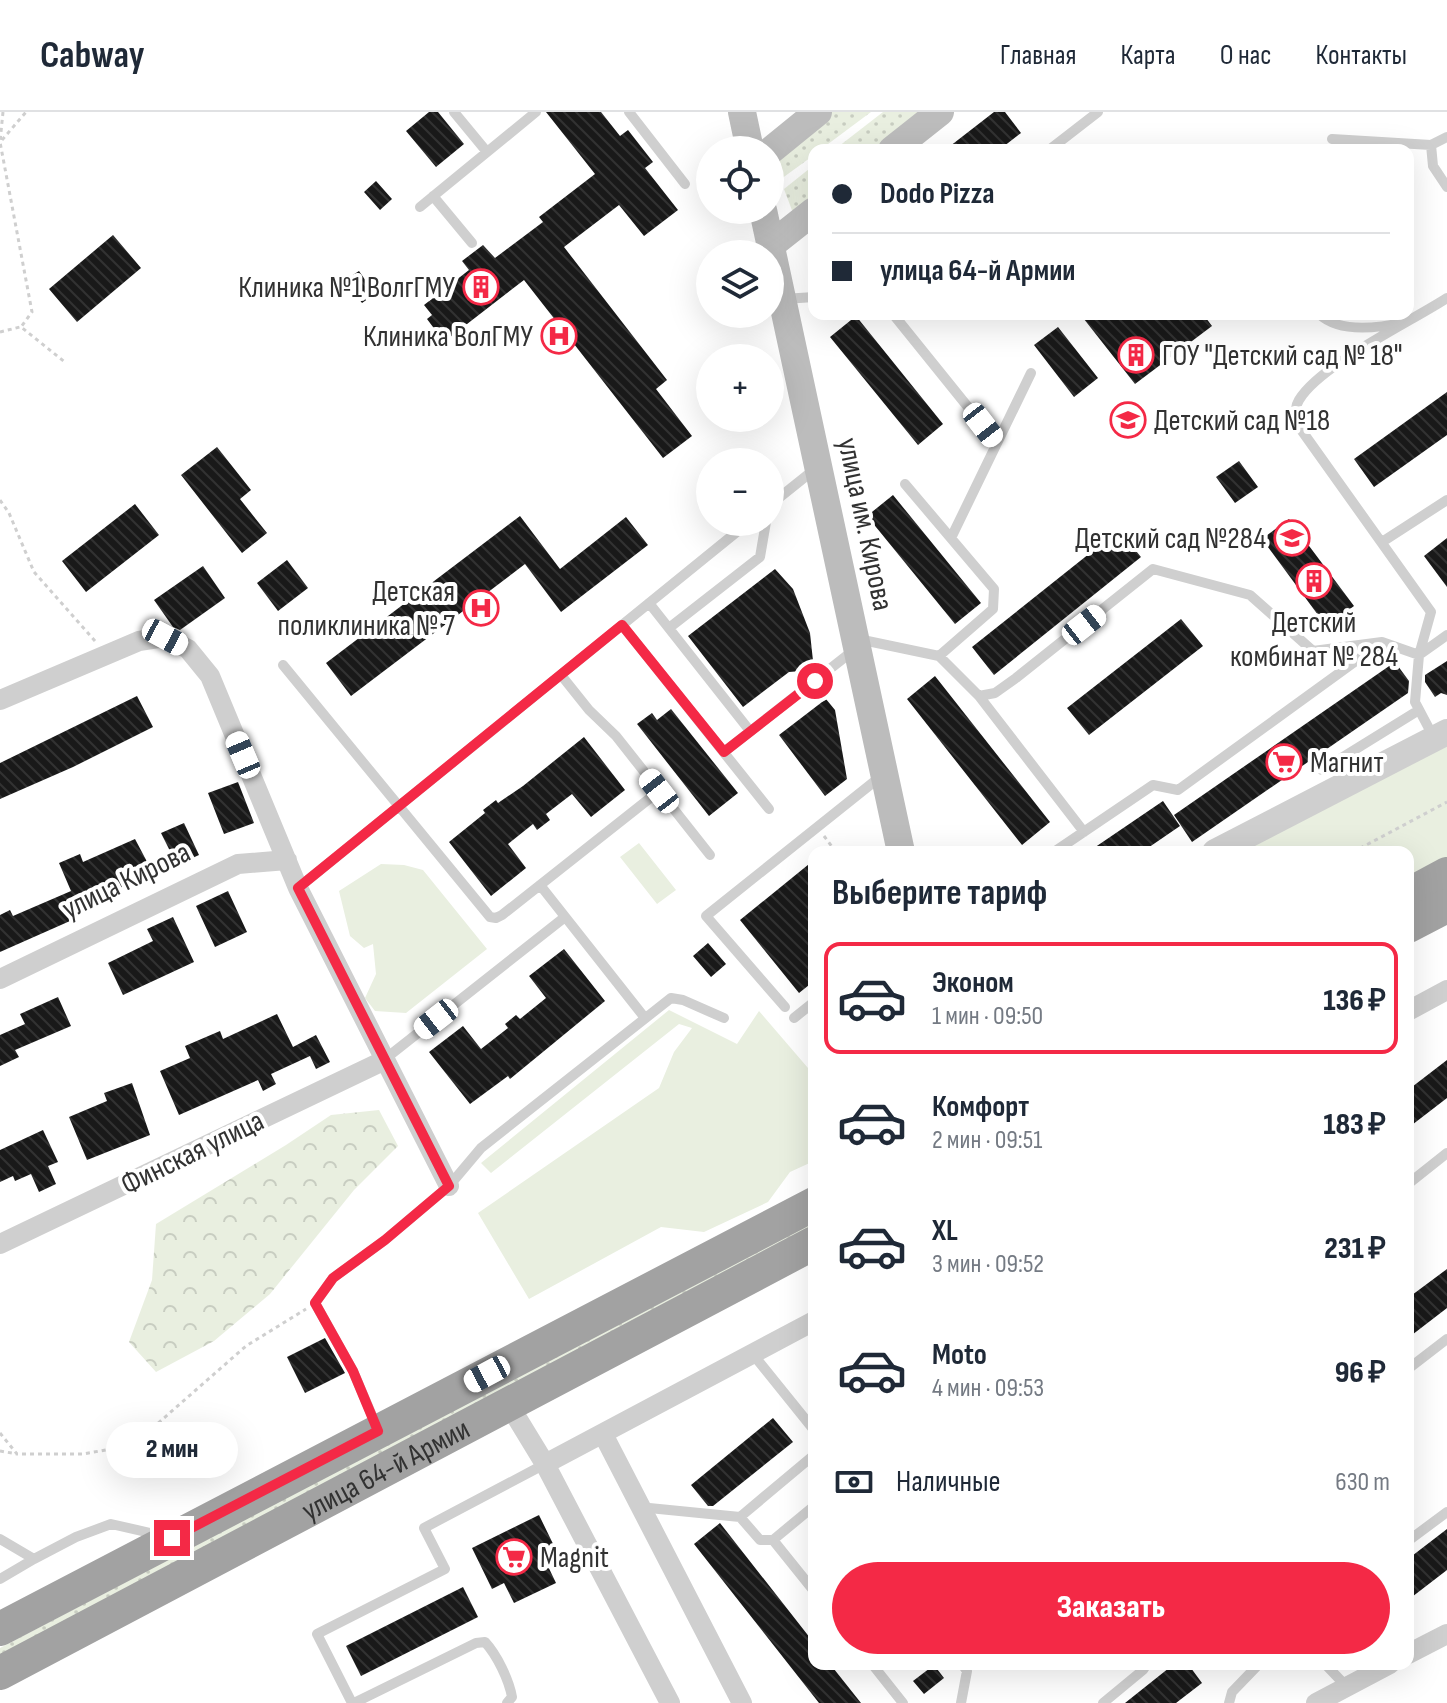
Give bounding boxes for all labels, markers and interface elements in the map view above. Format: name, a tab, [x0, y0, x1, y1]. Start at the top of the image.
text: Cabway	[40, 33, 145, 78]
text: Главная	[1000, 39, 1076, 72]
text: Карта	[1120, 39, 1176, 72]
text: О нас	[1220, 39, 1272, 72]
text: Контакты	[1316, 39, 1407, 72]
map controls	[696, 136, 784, 536]
button: locate	[696, 136, 784, 224]
text: Dodo Pizza	[880, 176, 994, 212]
button: layers	[696, 240, 784, 328]
text: улица 64-й Армии	[880, 253, 1075, 289]
building icon: Клиника №1 ВолгГМУ	[462, 268, 500, 306]
place label: Клиника №1 ВолгГМУ	[238, 270, 455, 306]
hospital icon: Клиника ВолГМУ	[540, 317, 578, 355]
place label: Клиника ВолГМУ	[363, 319, 533, 355]
building icon: ГОУ "Детский сад № 18"	[1117, 336, 1155, 374]
place label: ГОУ "Детский сад № 18"	[1162, 338, 1402, 374]
button: +	[696, 344, 784, 432]
car	[959, 399, 1007, 451]
school or university icon: Детский сад №18	[1109, 401, 1147, 439]
place label: Детский сад №18	[1154, 403, 1330, 439]
street label: улица им. Кирова	[829, 435, 901, 614]
button: −	[696, 448, 784, 536]
school or university icon: Детский сад №284	[1273, 519, 1311, 557]
place label: Детский сад №284	[1075, 521, 1266, 557]
building icon: Детский комбинат № 284	[1295, 562, 1333, 600]
place label: Детская поликлиника № 7	[278, 574, 455, 644]
hospital icon: Детская поликлиника № 7	[462, 589, 500, 627]
car	[1058, 601, 1110, 649]
place label: Детский комбинат № 284	[1230, 605, 1398, 675]
car	[138, 615, 192, 659]
route start	[797, 663, 833, 699]
car	[223, 728, 263, 782]
supermarket icon: Магнит	[1265, 743, 1303, 781]
place label: Магнит	[1310, 745, 1384, 781]
car	[635, 765, 683, 817]
street label: улица Кирова	[57, 834, 196, 927]
text: Выберите тариф	[832, 872, 1047, 915]
icon: car	[836, 962, 908, 1034]
text: Эконом	[932, 965, 1014, 1001]
text: 136 ₽	[1323, 983, 1386, 1019]
car	[410, 995, 462, 1043]
text: 1 мин · 09:50	[932, 1001, 1043, 1032]
icon: car	[836, 1086, 908, 1158]
text: Комфорт	[932, 1089, 1029, 1125]
street label: Финская улица	[115, 1103, 270, 1203]
text: 183 ₽	[1323, 1107, 1386, 1143]
text: 2 мин · 09:51	[932, 1125, 1042, 1156]
icon: car	[836, 1210, 908, 1282]
text: XL	[932, 1213, 958, 1249]
text: 231 ₽	[1324, 1231, 1386, 1267]
text: 3 мин · 09:52	[932, 1249, 1044, 1280]
icon: car	[836, 1334, 908, 1406]
text: Moto	[932, 1337, 987, 1373]
car	[460, 1352, 514, 1396]
text: 96 ₽	[1335, 1355, 1386, 1391]
text: 4 мин · 09:53	[932, 1373, 1044, 1404]
street label: улица 64-й Армии	[296, 1411, 476, 1529]
callout: 2 мин	[106, 1422, 238, 1478]
text: 2 мин	[146, 1434, 198, 1465]
icon: cash	[832, 1460, 876, 1504]
text: Наличные	[896, 1464, 1001, 1500]
text: 630 m	[1335, 1467, 1390, 1498]
route end	[154, 1520, 190, 1556]
supermarket icon: Magnit	[495, 1538, 533, 1576]
place label: Magnit	[540, 1540, 609, 1576]
button: Заказать	[832, 1562, 1390, 1654]

